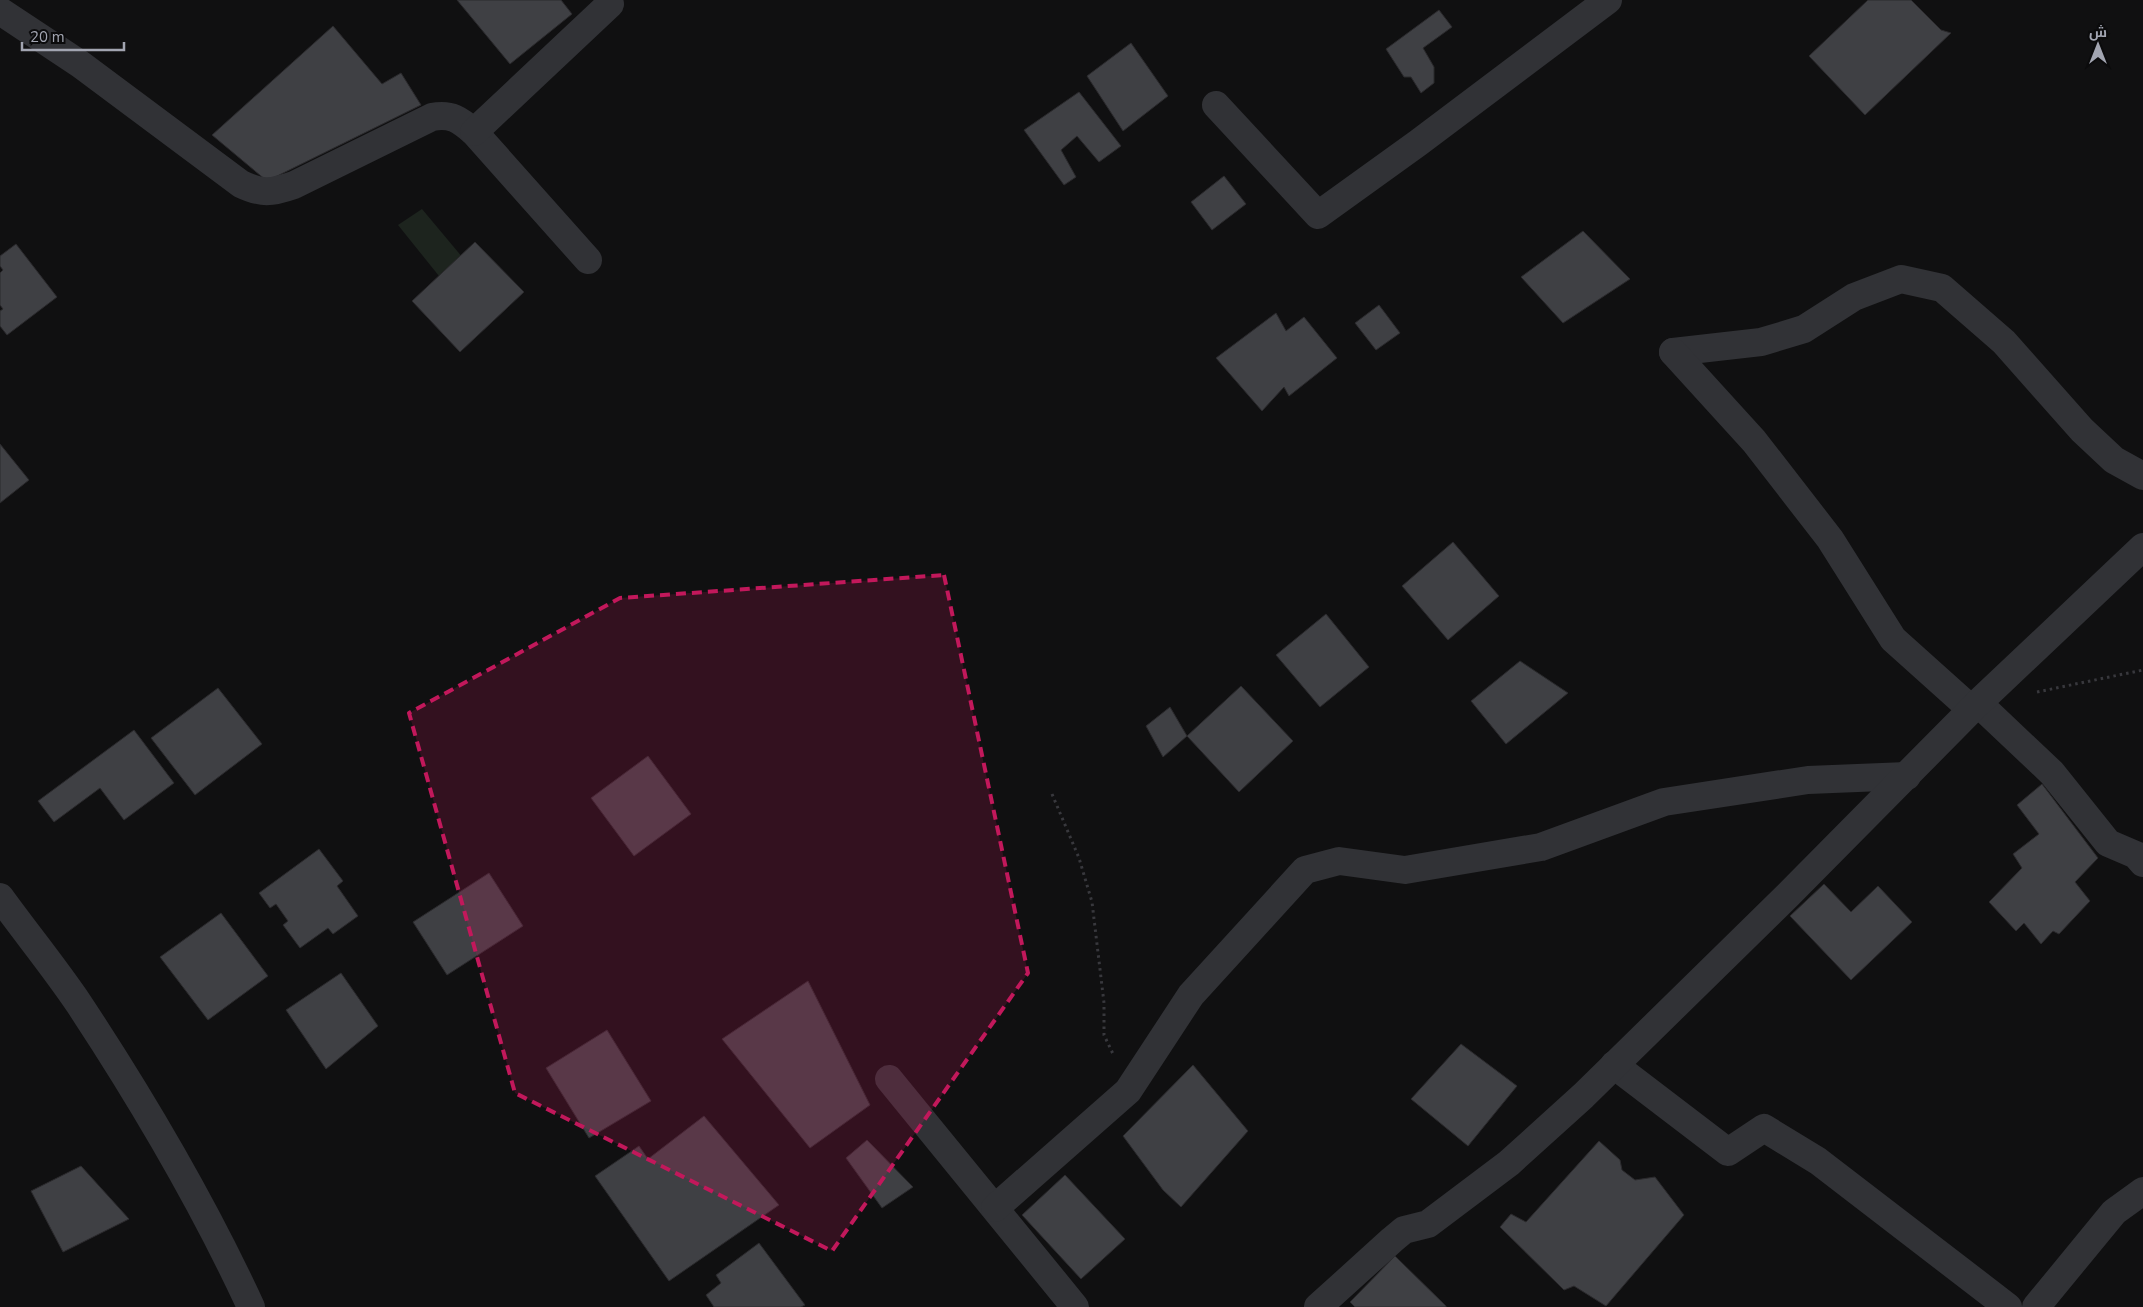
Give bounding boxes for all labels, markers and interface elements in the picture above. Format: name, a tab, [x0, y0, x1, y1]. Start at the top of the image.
scale bar	[22, 20, 125, 52]
north arrow	[2073, 20, 2123, 70]
text: ش	[2089, 23, 2107, 42]
text: 20 m	[30, 27, 65, 47]

